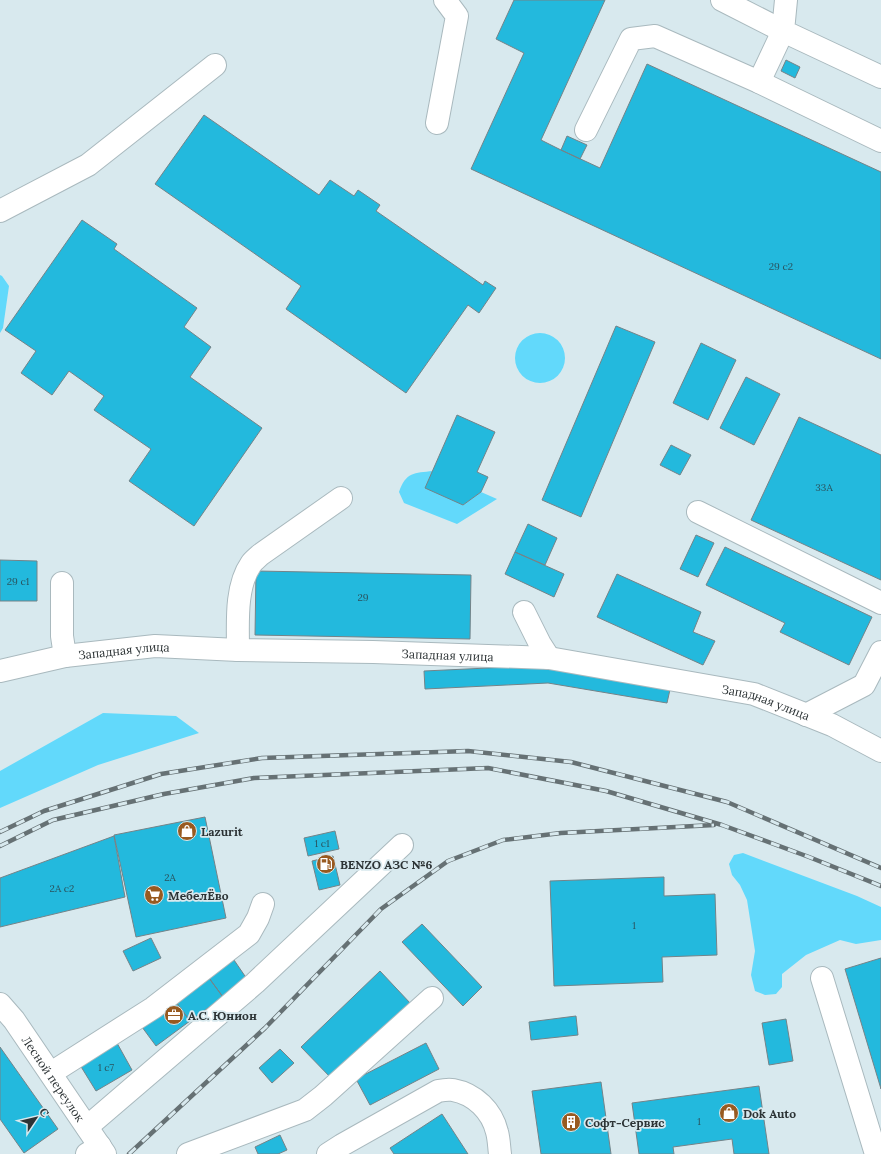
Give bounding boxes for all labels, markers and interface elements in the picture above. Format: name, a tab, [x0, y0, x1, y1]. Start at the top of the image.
house number: 29 с2	[769, 260, 793, 273]
house number: 33А	[815, 481, 833, 494]
house number: 29 с1	[7, 575, 30, 588]
house number: 29	[357, 591, 369, 604]
street label: Западная улица	[77, 638, 170, 662]
street label: Западная улица	[401, 645, 494, 664]
street label: Западная улица	[721, 681, 812, 723]
shop icon: Lazurit	[176, 820, 198, 842]
place label: Lazurit	[201, 824, 244, 839]
house number: 1 с1	[314, 837, 330, 850]
fuel station icon: BENZO АЗС №6	[315, 853, 337, 875]
place label: BENZO АЗС №6	[340, 857, 433, 872]
house number: 2А	[164, 871, 177, 884]
house number: 2А с2	[50, 882, 74, 895]
supermarket icon: МебелЁво	[143, 884, 165, 906]
place label: МебелЁво	[168, 888, 229, 903]
house number: 1	[632, 919, 636, 932]
office icon: А.С. Юнион	[163, 1004, 185, 1026]
place label: А.С. Юнион	[188, 1008, 257, 1023]
street label: Лесной переулок	[19, 1033, 89, 1125]
house number: 1 с7	[98, 1061, 114, 1074]
north arrow	[16, 1098, 56, 1138]
shop icon: Dok Auto	[718, 1102, 740, 1124]
text: С	[36, 1105, 52, 1120]
place label: Dok Auto	[743, 1106, 796, 1121]
building icon: Софт-Сервис	[560, 1111, 582, 1133]
place label: Софт-Сервис	[585, 1115, 665, 1130]
house number: 1	[697, 1115, 701, 1128]

